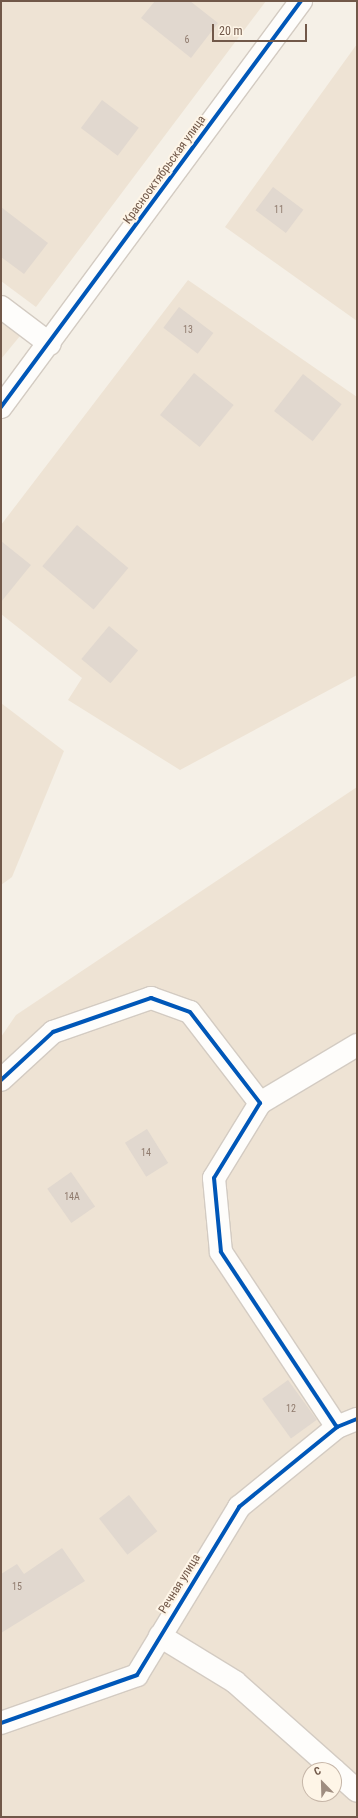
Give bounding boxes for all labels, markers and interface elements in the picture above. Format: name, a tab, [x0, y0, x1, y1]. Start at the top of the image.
scale bar	[214, 16, 309, 42]
text: 20 m	[219, 24, 243, 38]
house number: 6	[185, 34, 189, 46]
street label: Краснооктябрьская улица	[121, 113, 209, 227]
house number: 11	[274, 204, 284, 216]
house number: 13	[183, 324, 193, 336]
house number: 14	[141, 1147, 151, 1159]
house number: 14А	[64, 1191, 80, 1203]
house number: 12	[286, 1403, 296, 1415]
street label: Речная улица	[156, 1552, 204, 1616]
house number: 15	[12, 1581, 22, 1593]
north arrow	[302, 1762, 342, 1802]
text: С	[312, 1764, 323, 1779]

